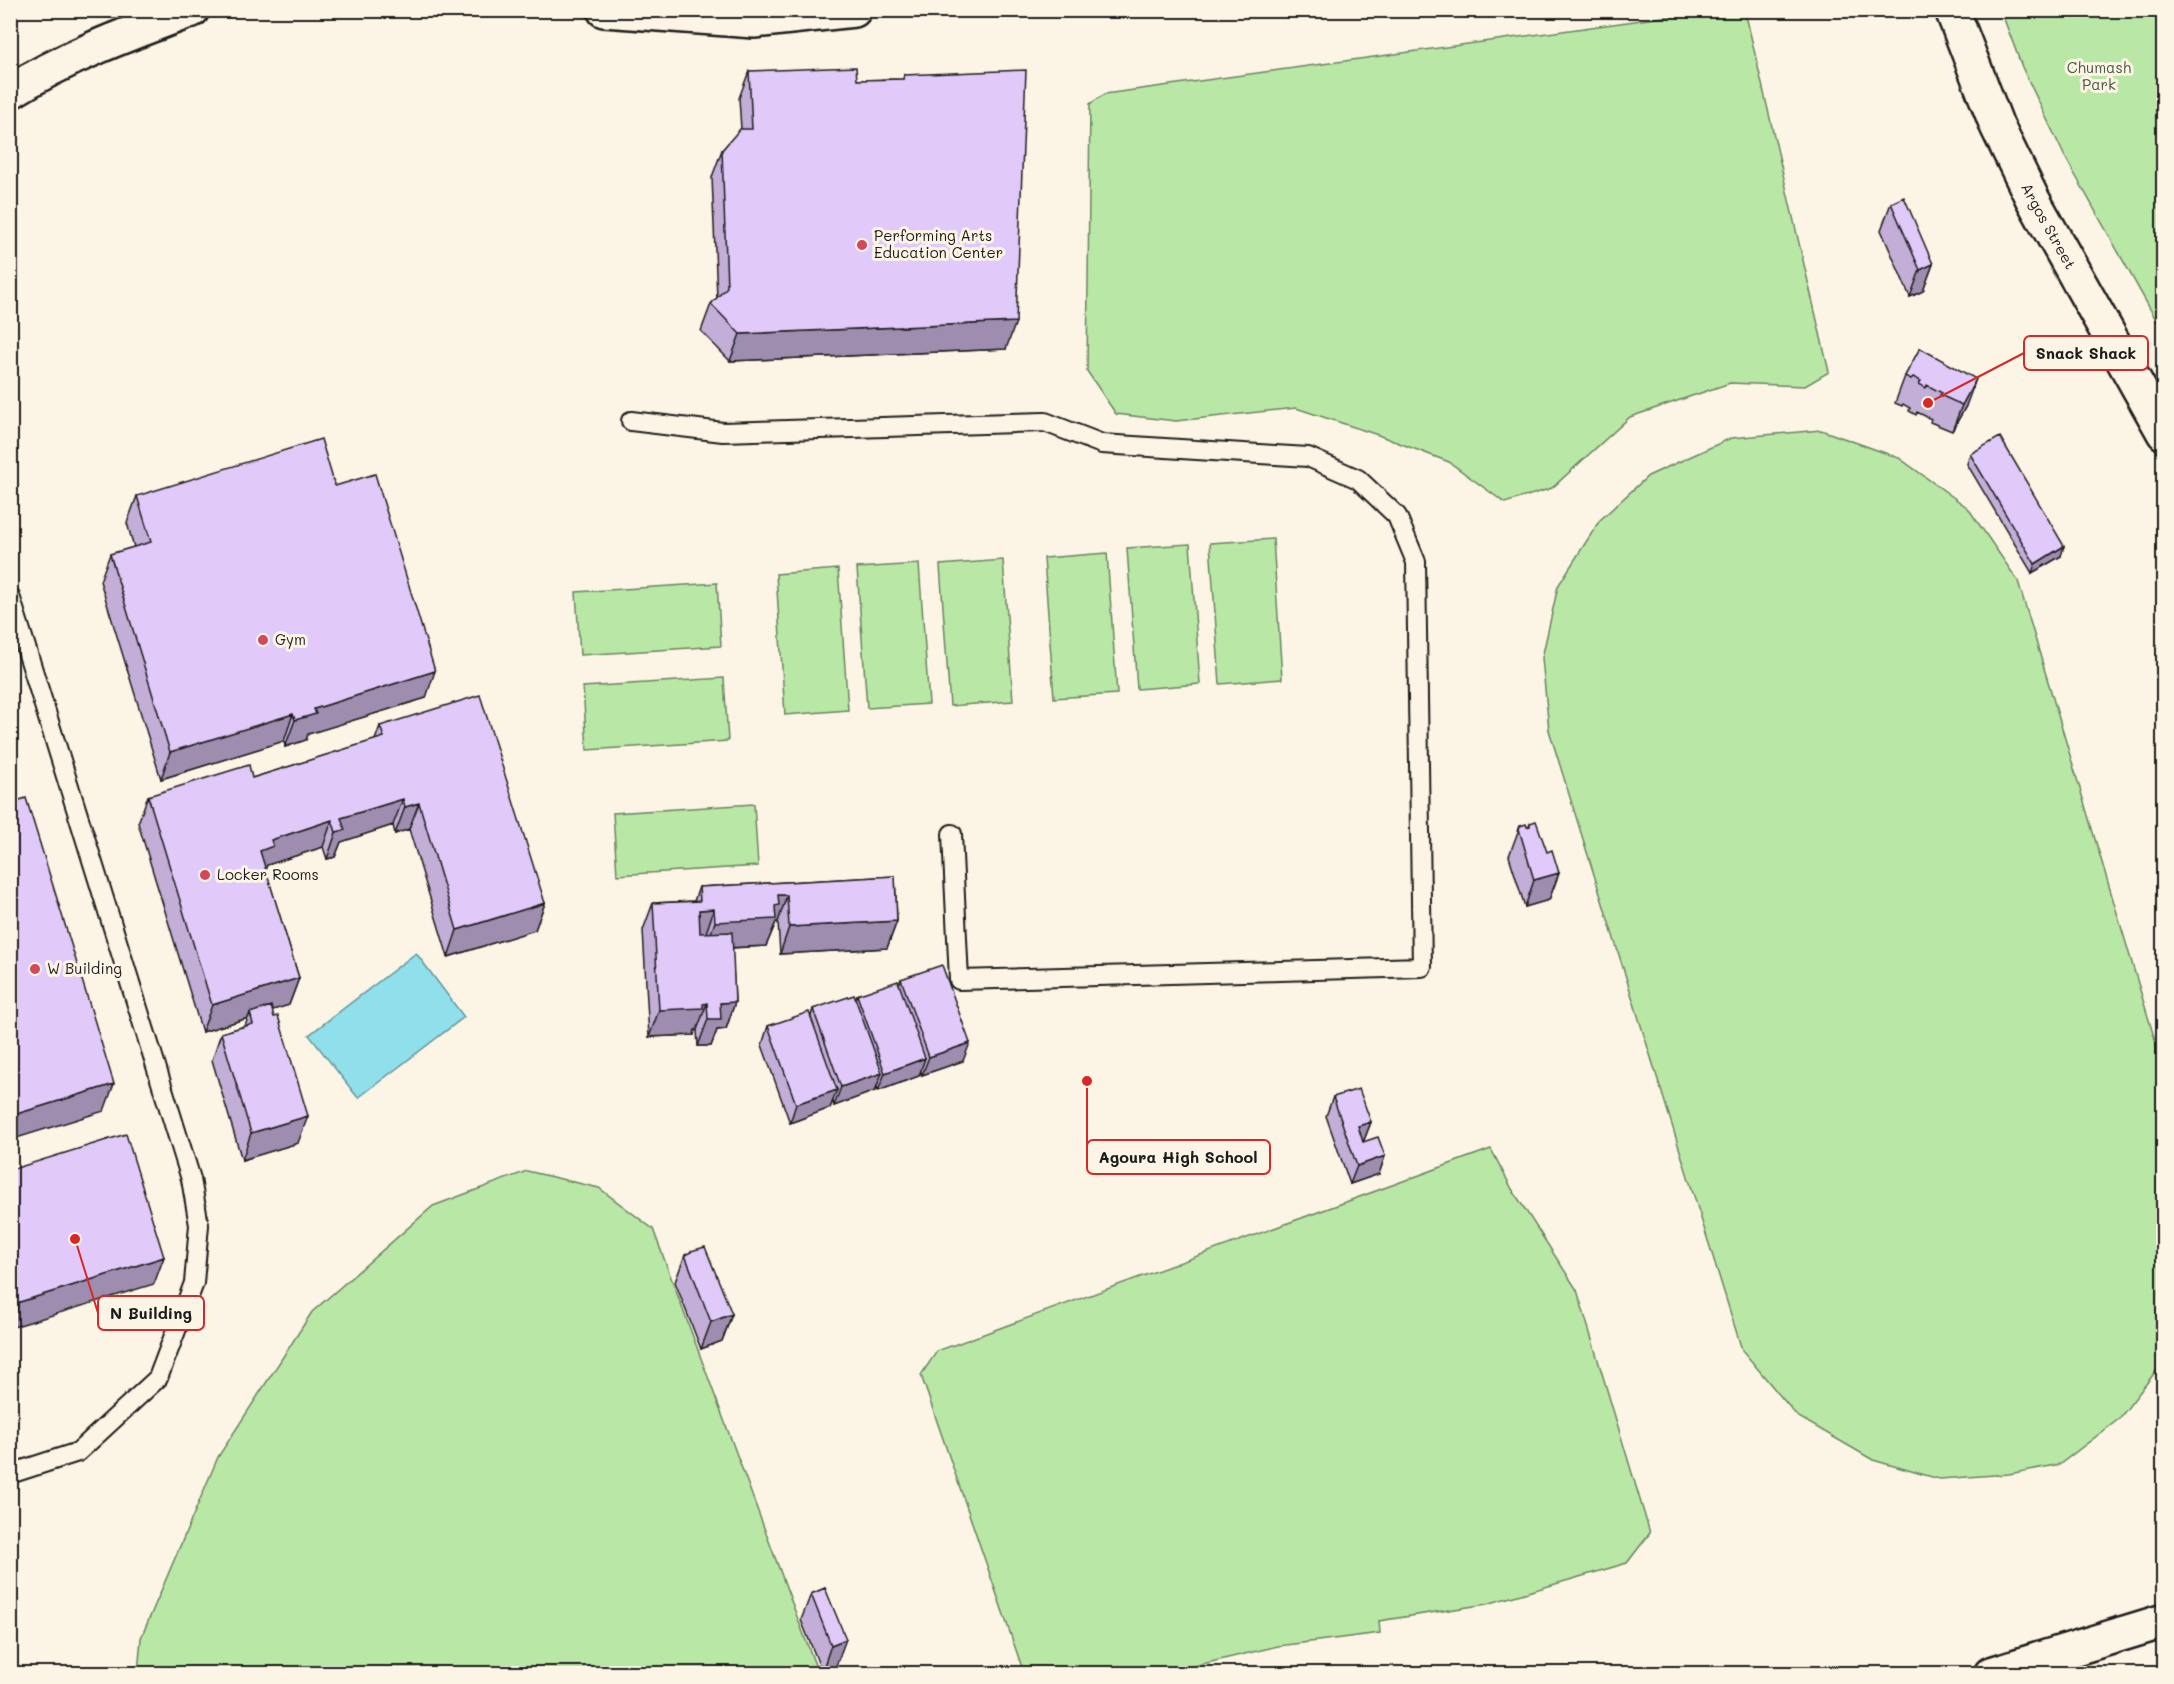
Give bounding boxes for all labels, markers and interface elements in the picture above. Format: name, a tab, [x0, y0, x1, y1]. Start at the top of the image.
park label: Chumash Park	[2067, 57, 2131, 94]
street label: Argos Street	[2017, 180, 2081, 272]
place label: Performing Arts Education Center	[874, 225, 1003, 262]
marker: Performing Arts Education Center	[855, 238, 869, 252]
callout: Snack Shack	[2024, 336, 2148, 370]
text: Snack Shack	[2036, 342, 2136, 363]
place label: Gym	[275, 629, 306, 649]
marker: Gym	[256, 633, 270, 647]
place label: Locker Rooms	[217, 864, 319, 884]
marker: Locker Rooms	[198, 868, 212, 882]
place label: W Building	[47, 958, 122, 978]
marker: W Building	[28, 962, 42, 976]
callout: Agoura High School	[1087, 1140, 1270, 1174]
text: Agoura High School	[1099, 1146, 1258, 1167]
callout: N Building	[98, 1296, 204, 1330]
text: N Building	[110, 1302, 192, 1323]

